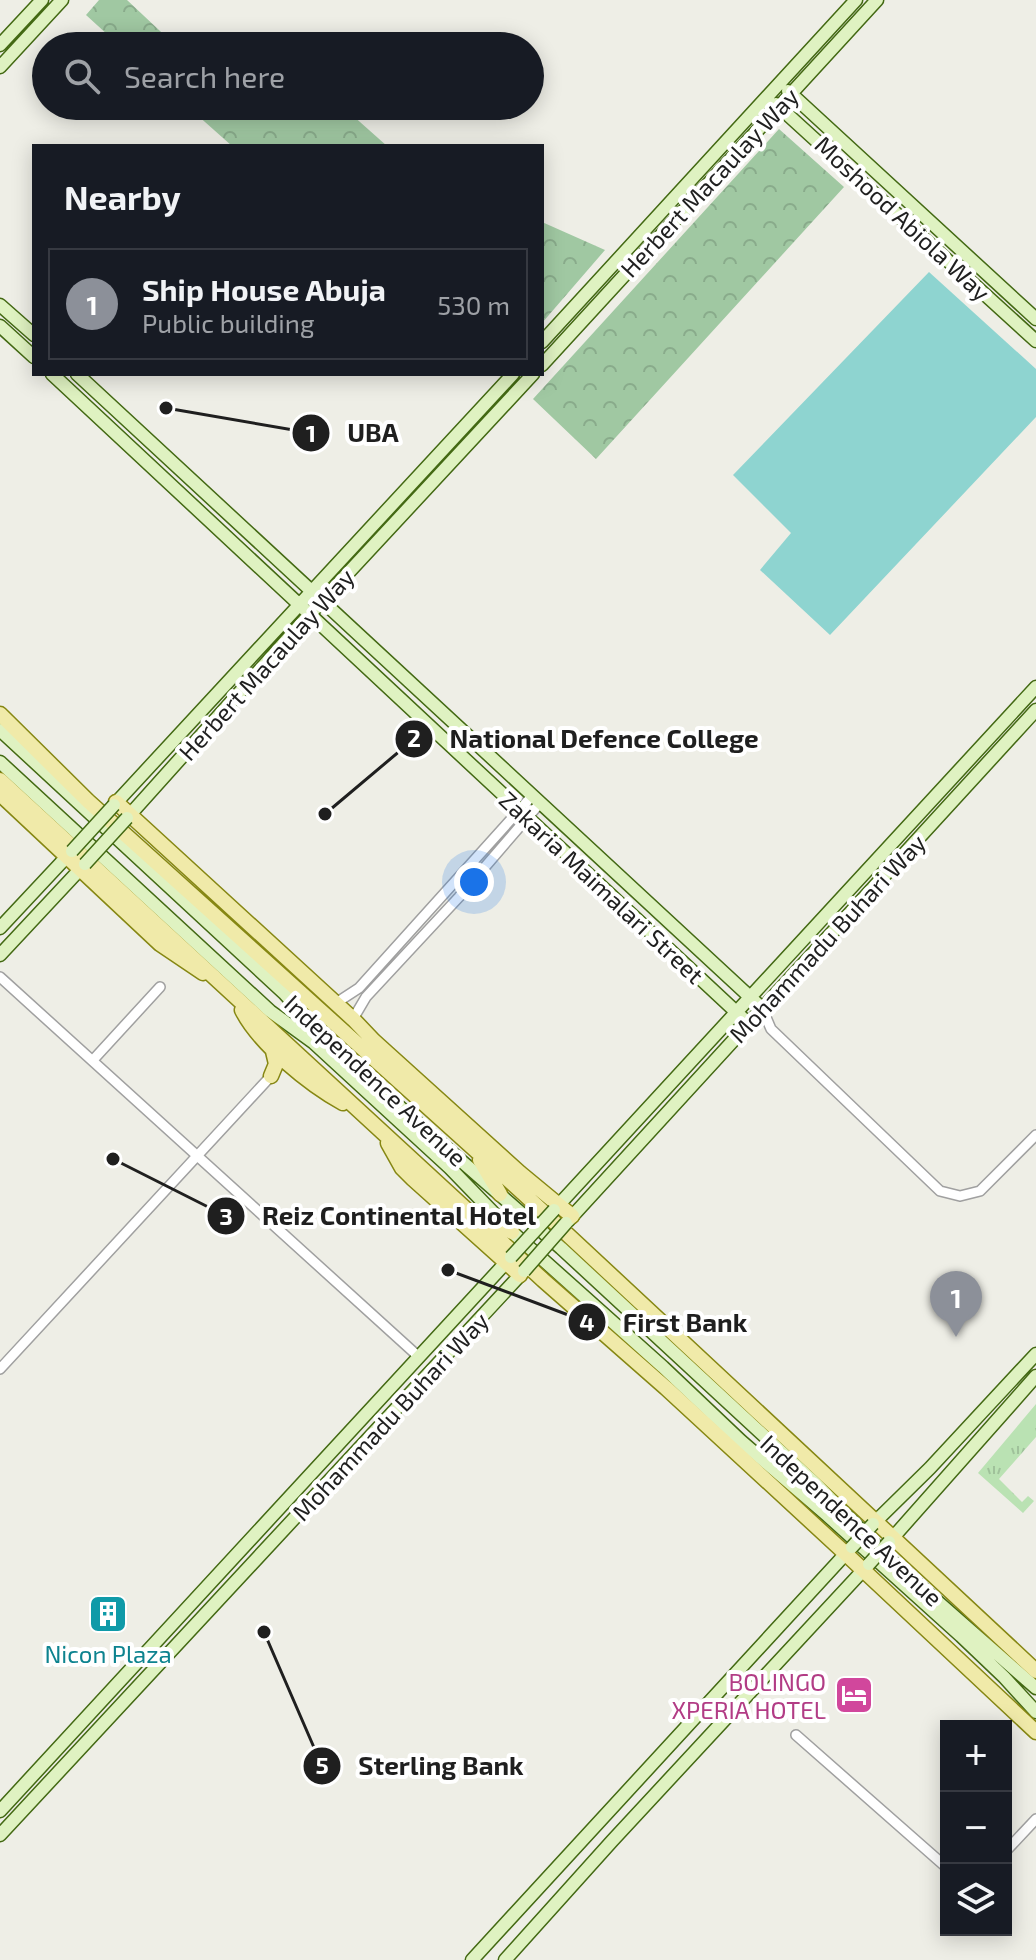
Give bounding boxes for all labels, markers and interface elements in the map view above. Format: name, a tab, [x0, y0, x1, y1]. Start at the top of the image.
search box	[32, 32, 544, 120]
icon: search	[60, 54, 104, 98]
text: Search here	[124, 58, 285, 94]
street label: Herbert Macaulay Way	[614, 81, 804, 283]
street label: Moshood Abiola Way	[810, 129, 997, 307]
text: Nearby	[64, 176, 181, 217]
text: Ship House Abuja	[142, 271, 386, 307]
text: 1	[86, 289, 98, 320]
text: 530 m	[437, 289, 510, 320]
text: Public building	[142, 307, 314, 338]
callout: UBA	[291, 408, 415, 458]
text: UBA	[347, 416, 399, 447]
text: 1	[306, 418, 316, 447]
street label: Herbert Macaulay Way	[172, 562, 360, 766]
callout: National Defence College	[394, 714, 775, 764]
text: National Defence College	[449, 722, 759, 753]
text: 2	[407, 723, 421, 752]
street label: Zakaria Maimalari Street	[494, 785, 710, 989]
street label: Mohammadu Buhari Way	[723, 828, 931, 1048]
your location	[454, 862, 494, 902]
street label: Independence Avenue	[279, 988, 473, 1172]
callout: Reiz Continental Hotel	[206, 1191, 553, 1241]
text: Reiz Continental Hotel	[262, 1199, 536, 1230]
text: 3	[219, 1201, 233, 1230]
pin: 1	[930, 1271, 982, 1337]
callout: First Bank	[567, 1297, 764, 1347]
street label: Mohammadu Buhari Way	[286, 1306, 494, 1526]
text: First Bank	[623, 1306, 748, 1337]
text: 4	[579, 1307, 595, 1336]
street label: Independence Avenue	[755, 1428, 949, 1612]
building icon: Nicon Plaza	[87, 1593, 129, 1635]
place label: Nicon Plaza	[44, 1639, 172, 1668]
place label: BOLINGO XPERIA HOTEL	[671, 1667, 826, 1724]
hotel icon: BOLINGO XPERIA HOTEL	[833, 1674, 875, 1716]
map controls	[940, 1720, 1012, 1936]
button: +	[940, 1720, 1012, 1792]
callout: Sterling Bank	[302, 1741, 540, 1791]
text: Sterling Bank	[358, 1749, 524, 1780]
text: 5	[315, 1750, 329, 1779]
button: −	[940, 1792, 1012, 1864]
button: layers	[940, 1864, 1012, 1936]

